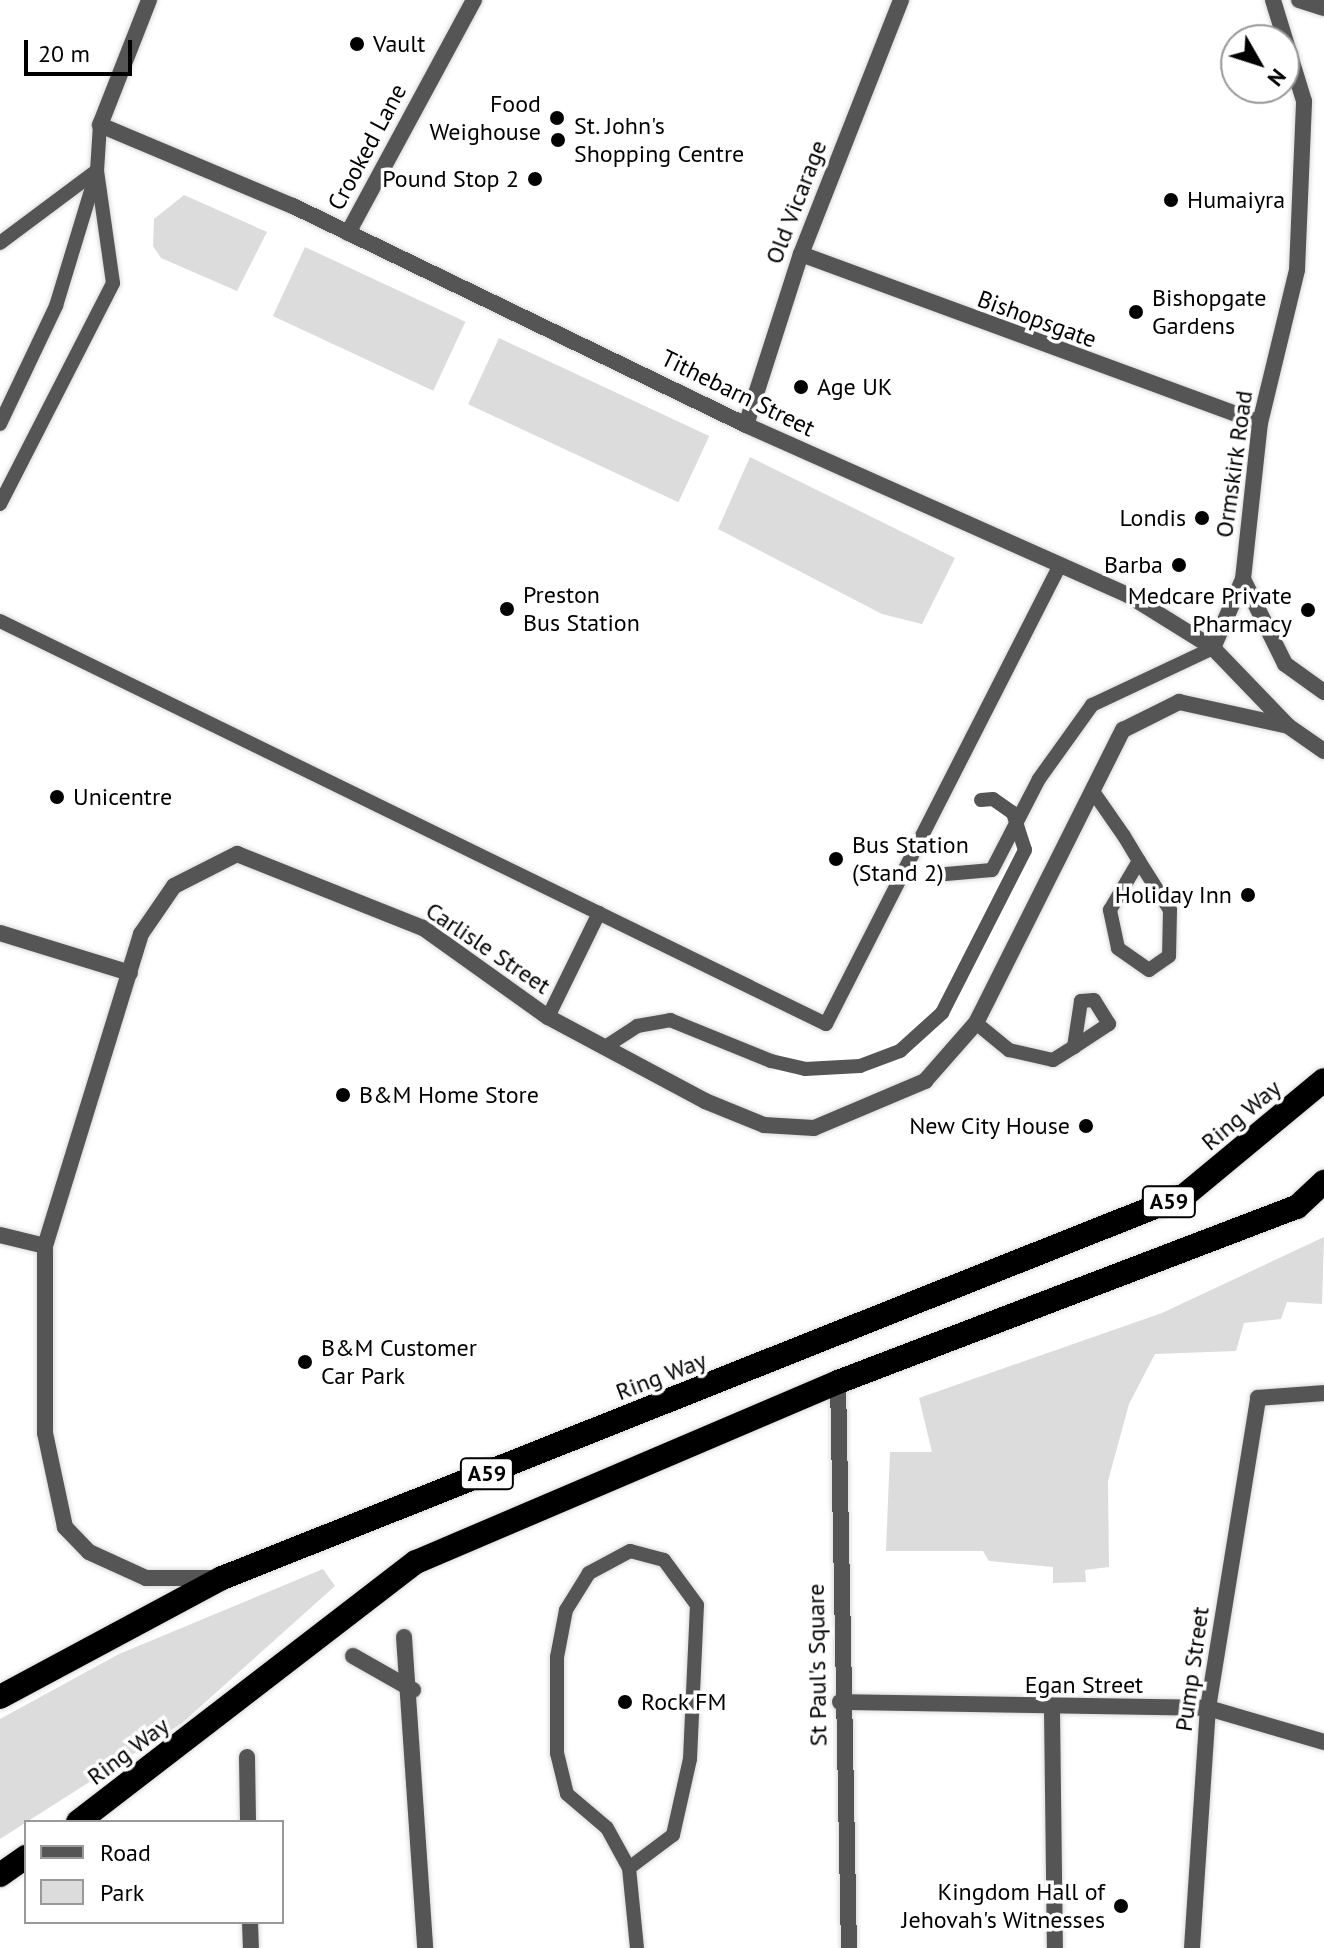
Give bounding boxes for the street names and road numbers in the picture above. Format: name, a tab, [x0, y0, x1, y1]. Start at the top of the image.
street label: Crooked Lane	[322, 79, 412, 215]
street label: Old Vicarage	[759, 136, 833, 268]
street label: Bishopsgate	[974, 284, 1100, 354]
street label: Tithebarn Street	[657, 343, 819, 443]
street label: Ormskirk Road	[1209, 388, 1259, 540]
street label: Carlisle Street	[420, 896, 556, 1000]
street label: Ring Way	[1195, 1073, 1287, 1157]
road number: A59	[1141, 1184, 1197, 1220]
street label: Ring Way	[611, 1346, 711, 1406]
road number: A59	[459, 1456, 515, 1492]
street label: St Paul's Square	[801, 1583, 833, 1747]
street label: Pump Street	[1169, 1605, 1215, 1733]
street label: Egan Street	[1025, 1671, 1143, 1699]
street label: Ring Way	[81, 1711, 175, 1791]

